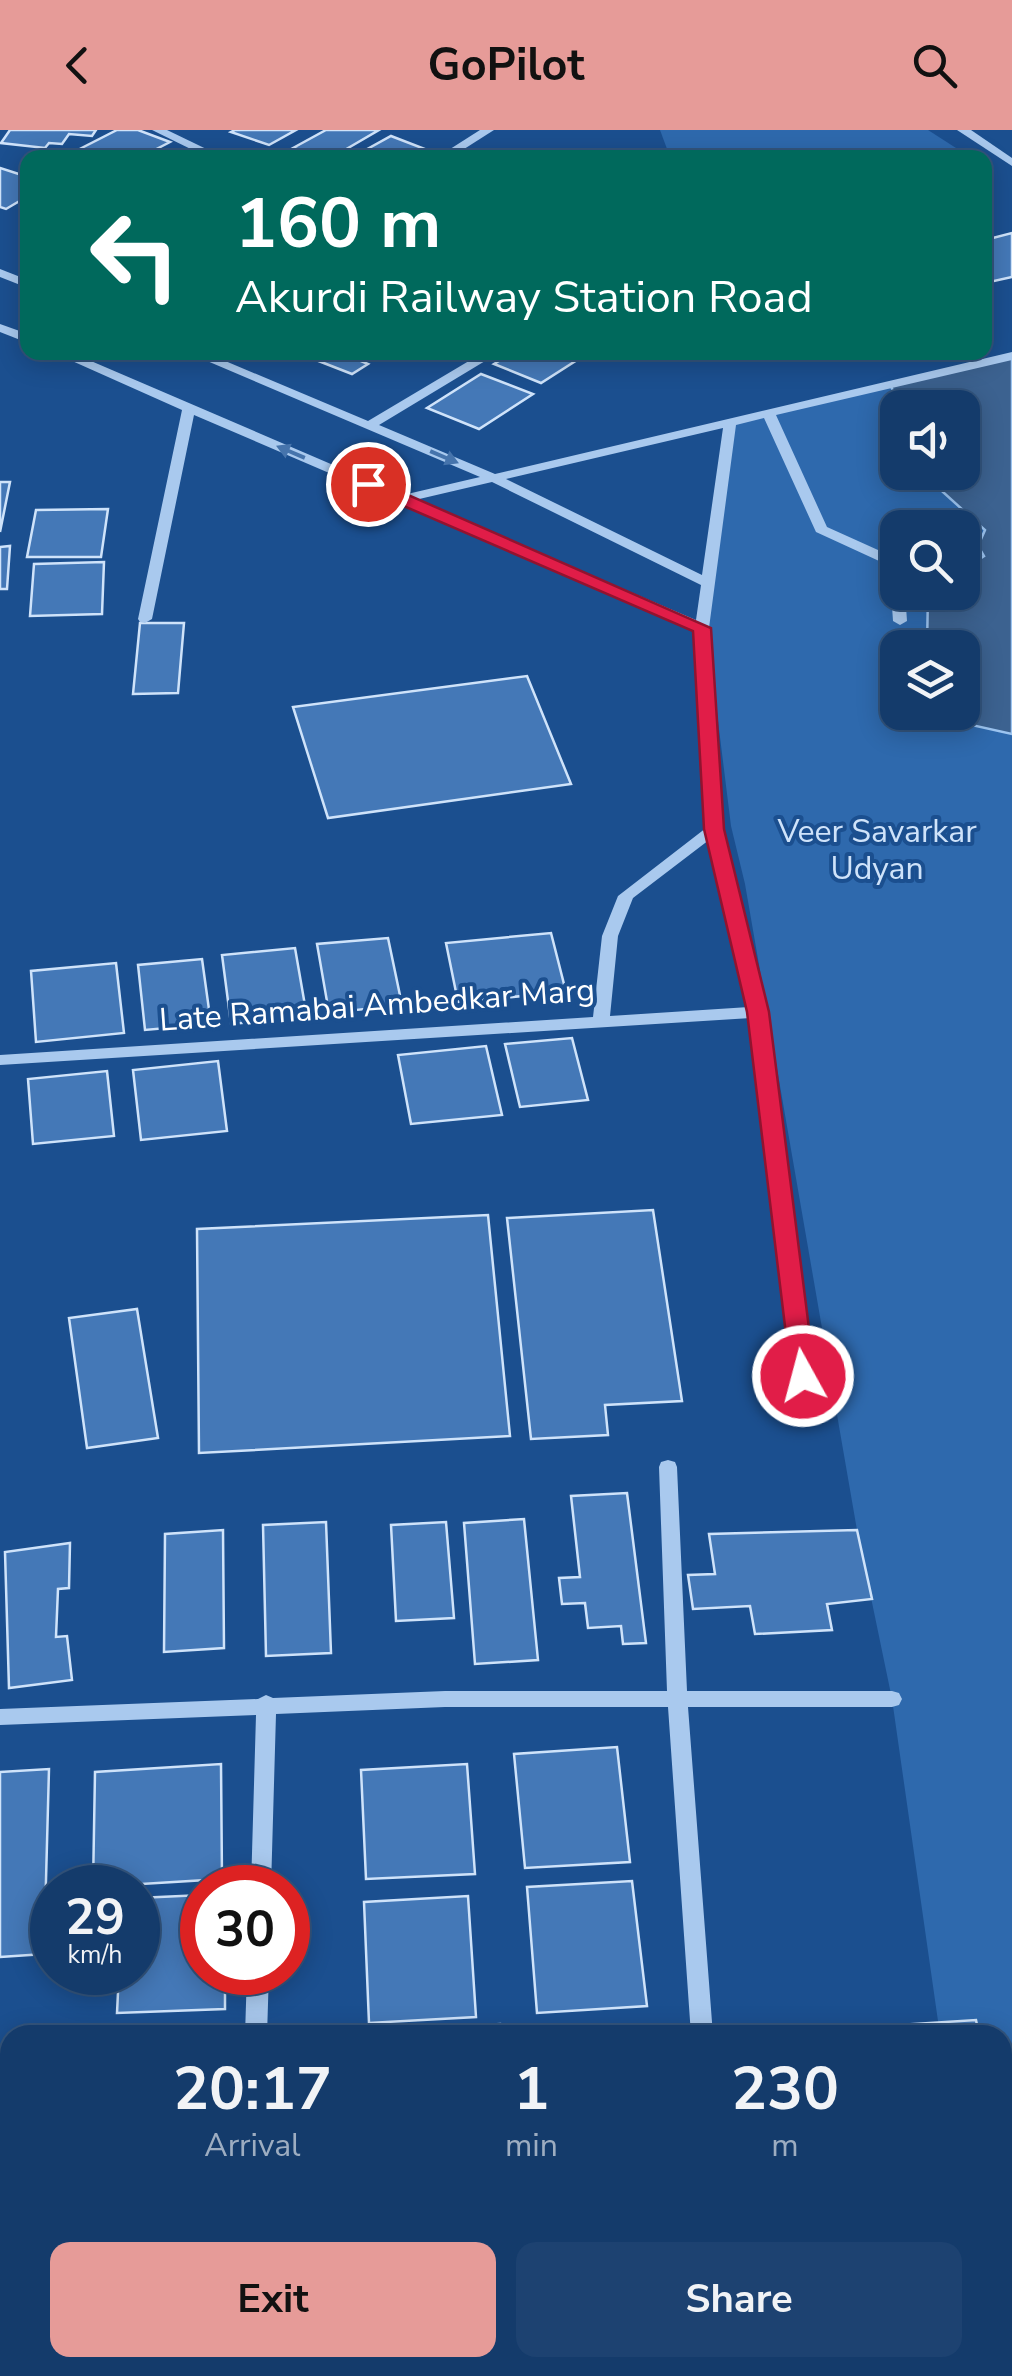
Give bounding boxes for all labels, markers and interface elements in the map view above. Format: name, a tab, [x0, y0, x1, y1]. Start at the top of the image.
text: GoPilot	[428, 35, 584, 96]
icon: back	[50, 38, 105, 93]
icon: search	[907, 38, 962, 93]
text: 160 m	[235, 176, 441, 272]
icon: left	[70, 190, 200, 320]
text: Akurdi Railway Station Road	[235, 267, 813, 328]
map controls	[880, 390, 980, 730]
button: sound	[880, 390, 980, 490]
pin	[326, 442, 411, 527]
one-way arrow	[276, 443, 306, 459]
one-way arrow	[429, 449, 459, 465]
icon: arrive	[341, 457, 396, 512]
button: search	[880, 510, 980, 610]
button: layers	[880, 630, 980, 730]
park label: Veer Savarkar Udyan	[776, 810, 977, 890]
street label: Late Ramabai Ambedkar Marg	[158, 968, 596, 1042]
position arrow	[751, 1324, 855, 1428]
speed limit sign: 30	[180, 1865, 310, 1995]
text: 29	[65, 1883, 125, 1952]
text: km/h	[67, 1938, 123, 1972]
text: 20:17	[173, 2048, 332, 2130]
text: 1	[513, 2048, 549, 2130]
text: 230	[731, 2048, 839, 2130]
text: Arrival	[204, 2124, 301, 2167]
text: min	[505, 2124, 558, 2167]
text: m	[771, 2124, 799, 2167]
button: Exit	[50, 2242, 496, 2357]
button: Share	[516, 2242, 962, 2357]

